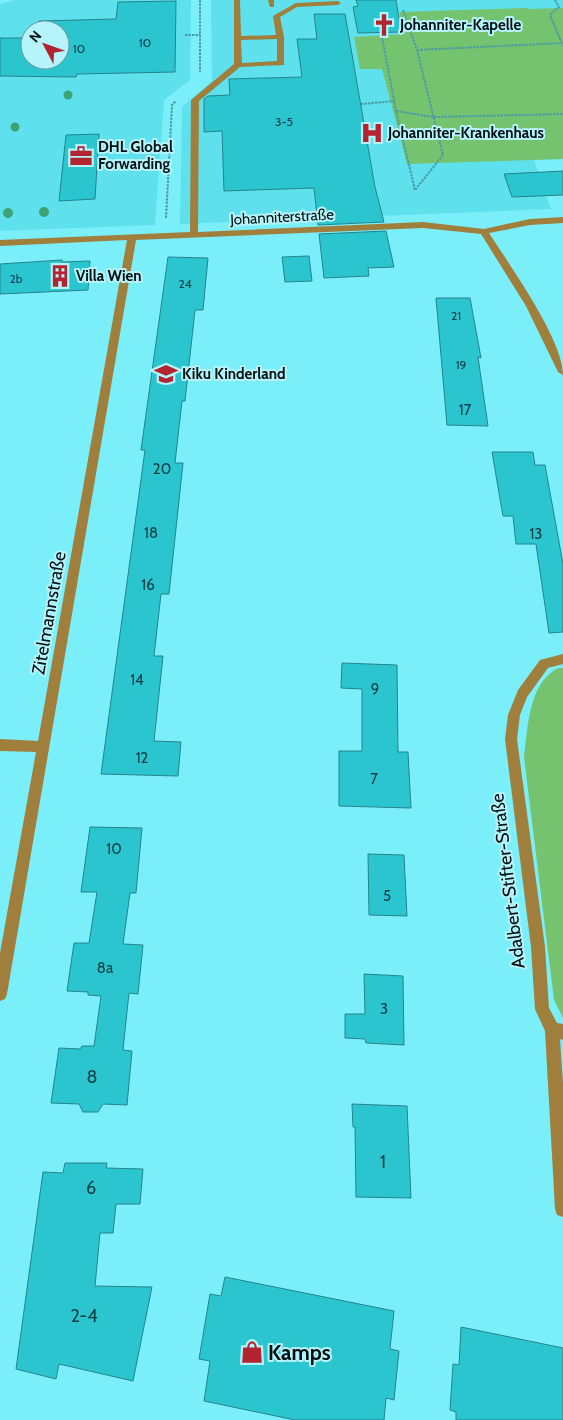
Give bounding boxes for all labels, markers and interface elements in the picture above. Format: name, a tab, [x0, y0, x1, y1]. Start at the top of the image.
church icon: Johanniter-Kapelle	[371, 12, 397, 38]
place label: Johanniter-Kapelle	[399, 16, 521, 34]
north arrow	[20, 20, 70, 70]
text: N	[25, 27, 45, 46]
house number: 10	[139, 35, 151, 50]
house number: 10	[73, 41, 85, 56]
house number: 3-5	[275, 114, 293, 129]
hospital icon: Johanniter-Krankenhaus	[359, 120, 385, 146]
place label: Johanniter-Krankenhaus	[387, 124, 544, 142]
place label: DHL Global Forwarding	[98, 138, 173, 173]
office icon: DHL Global Forwarding	[68, 143, 94, 169]
street label: Johanniterstraße	[229, 205, 335, 229]
building icon: Villa Wien	[47, 263, 73, 289]
place label: Villa Wien	[76, 267, 142, 285]
house number: 2b	[10, 271, 23, 286]
house number: 24	[178, 276, 192, 291]
house number: 21	[451, 308, 461, 323]
house number: 19	[456, 357, 467, 372]
school or university icon: Kiku Kinderland	[153, 361, 179, 387]
place label: Kiku Kinderland	[182, 365, 286, 383]
house number: 17	[459, 401, 472, 419]
house number: 20	[153, 460, 171, 478]
house number: 18	[144, 524, 158, 542]
house number: 13	[529, 525, 543, 543]
street label: Zitelmannstraße	[27, 550, 71, 676]
house number: 16	[141, 576, 155, 594]
house number: 14	[130, 671, 144, 689]
house number: 9	[371, 680, 379, 698]
house number: 12	[136, 749, 149, 767]
house number: 7	[370, 770, 378, 788]
street label: Adalbert-Stifter-Straße	[486, 792, 530, 970]
house number: 10	[106, 840, 122, 858]
house number: 5	[383, 887, 391, 905]
house number: 8a	[97, 959, 114, 977]
house number: 3	[380, 1000, 388, 1018]
house number: 8	[87, 1066, 97, 1088]
house number: 1	[380, 1151, 386, 1173]
house number: 6	[86, 1177, 96, 1199]
house number: 2-4	[70, 1305, 98, 1327]
shop icon: Kamps	[239, 1339, 265, 1365]
place label: Kamps	[268, 1340, 331, 1365]

